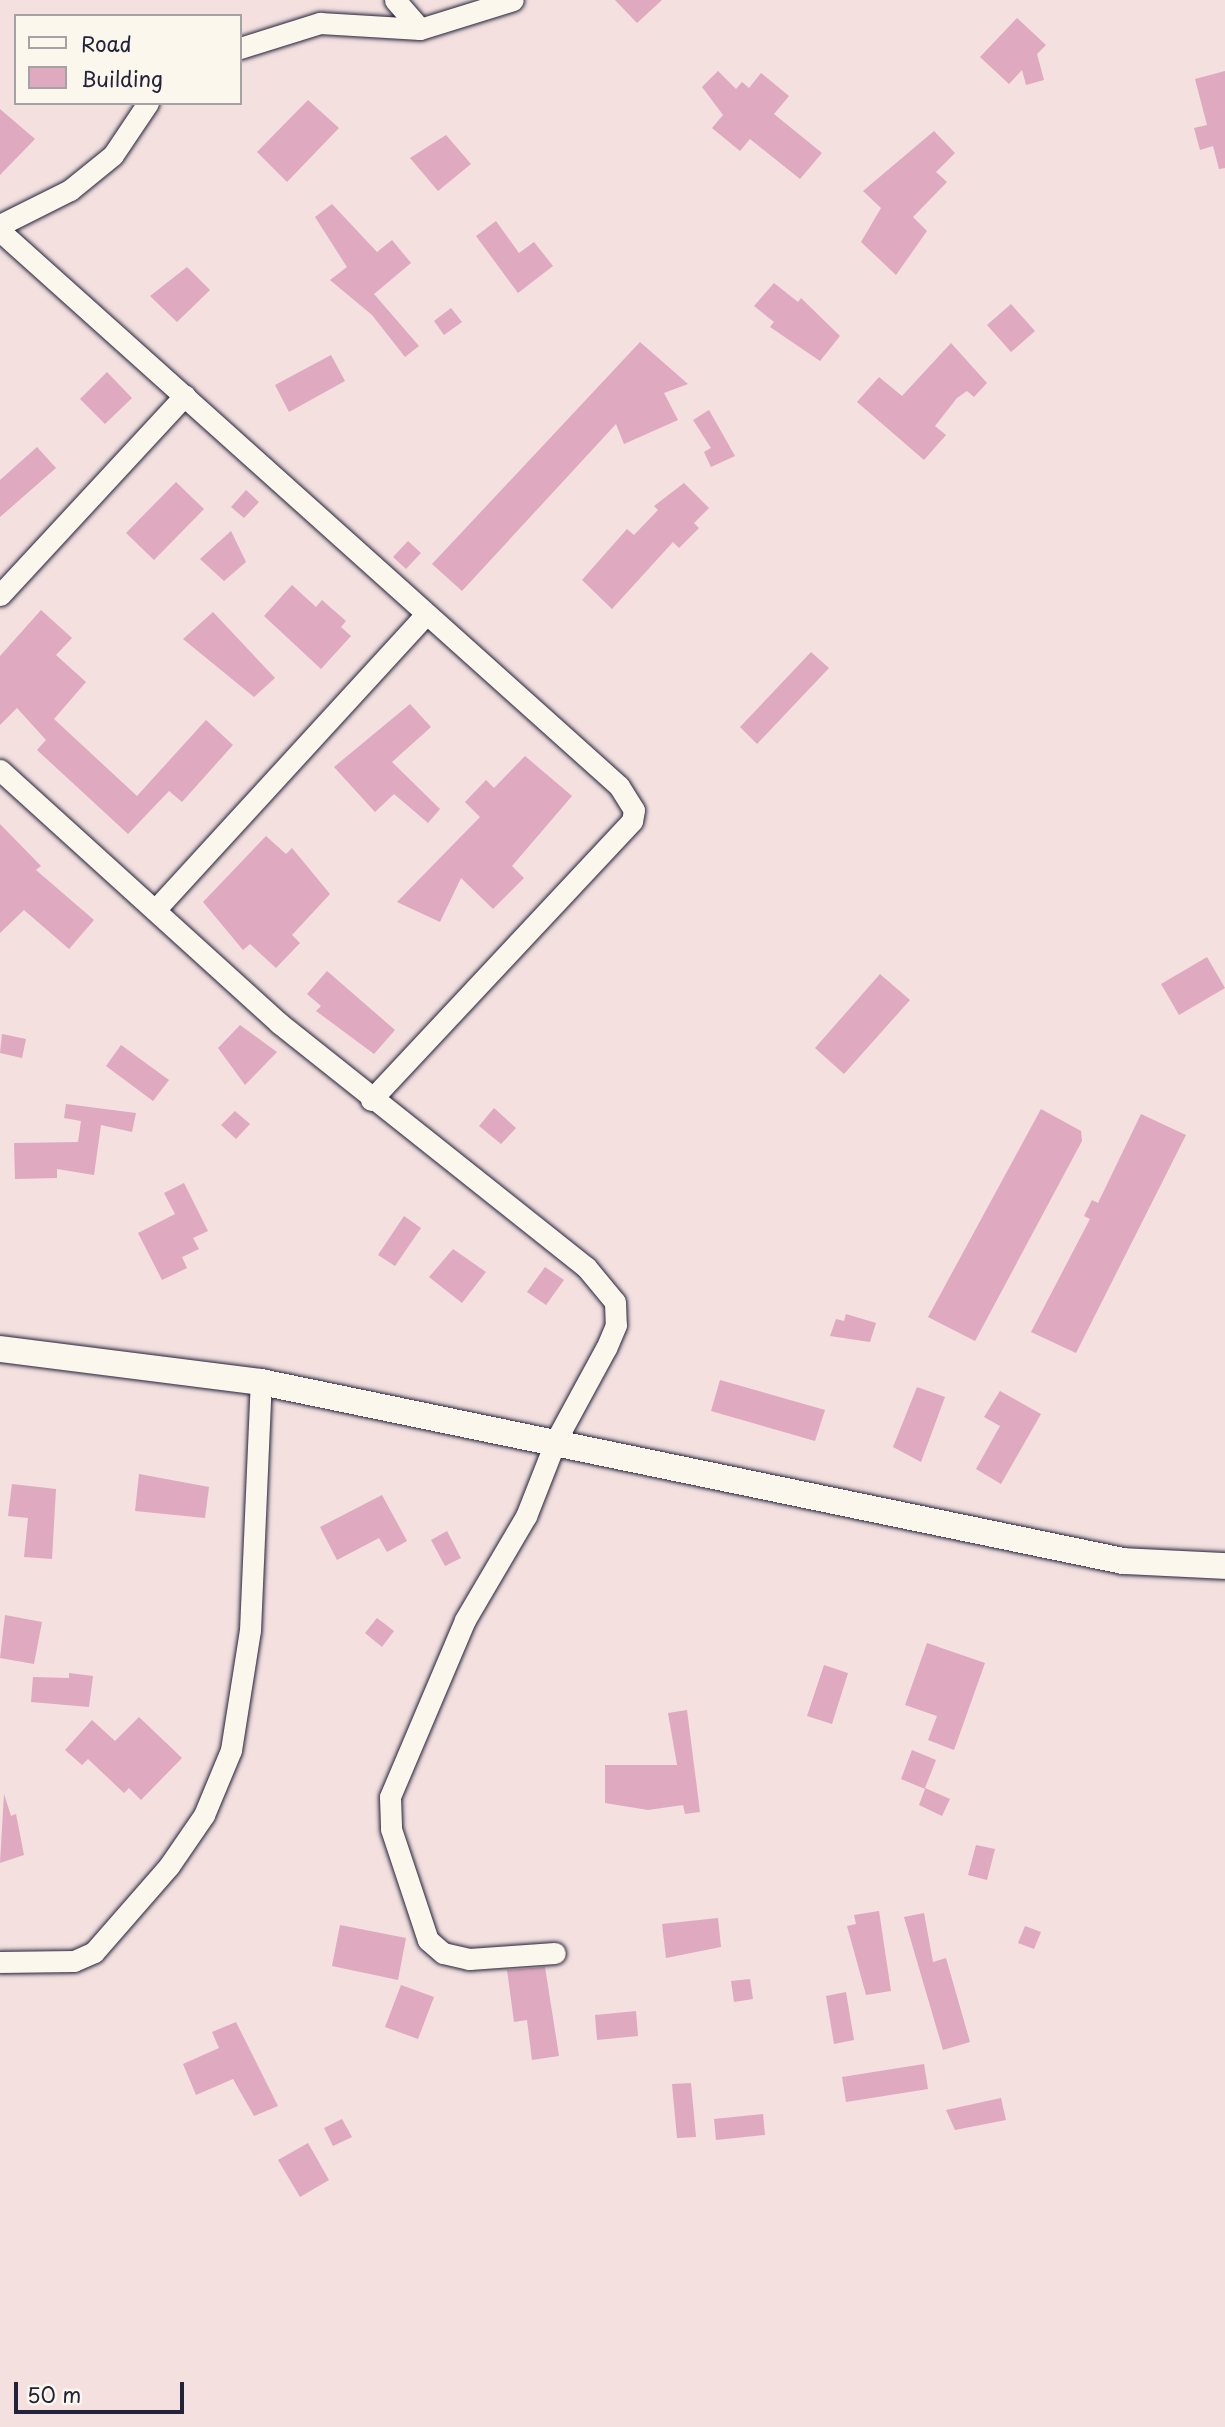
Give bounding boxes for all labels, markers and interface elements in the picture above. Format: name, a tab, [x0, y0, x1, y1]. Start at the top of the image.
legend	[14, 14, 242, 105]
text: Road	[81, 27, 132, 59]
text: Building	[81, 62, 163, 94]
scale bar	[18, 2368, 187, 2412]
text: 50 m	[27, 2378, 81, 2410]

